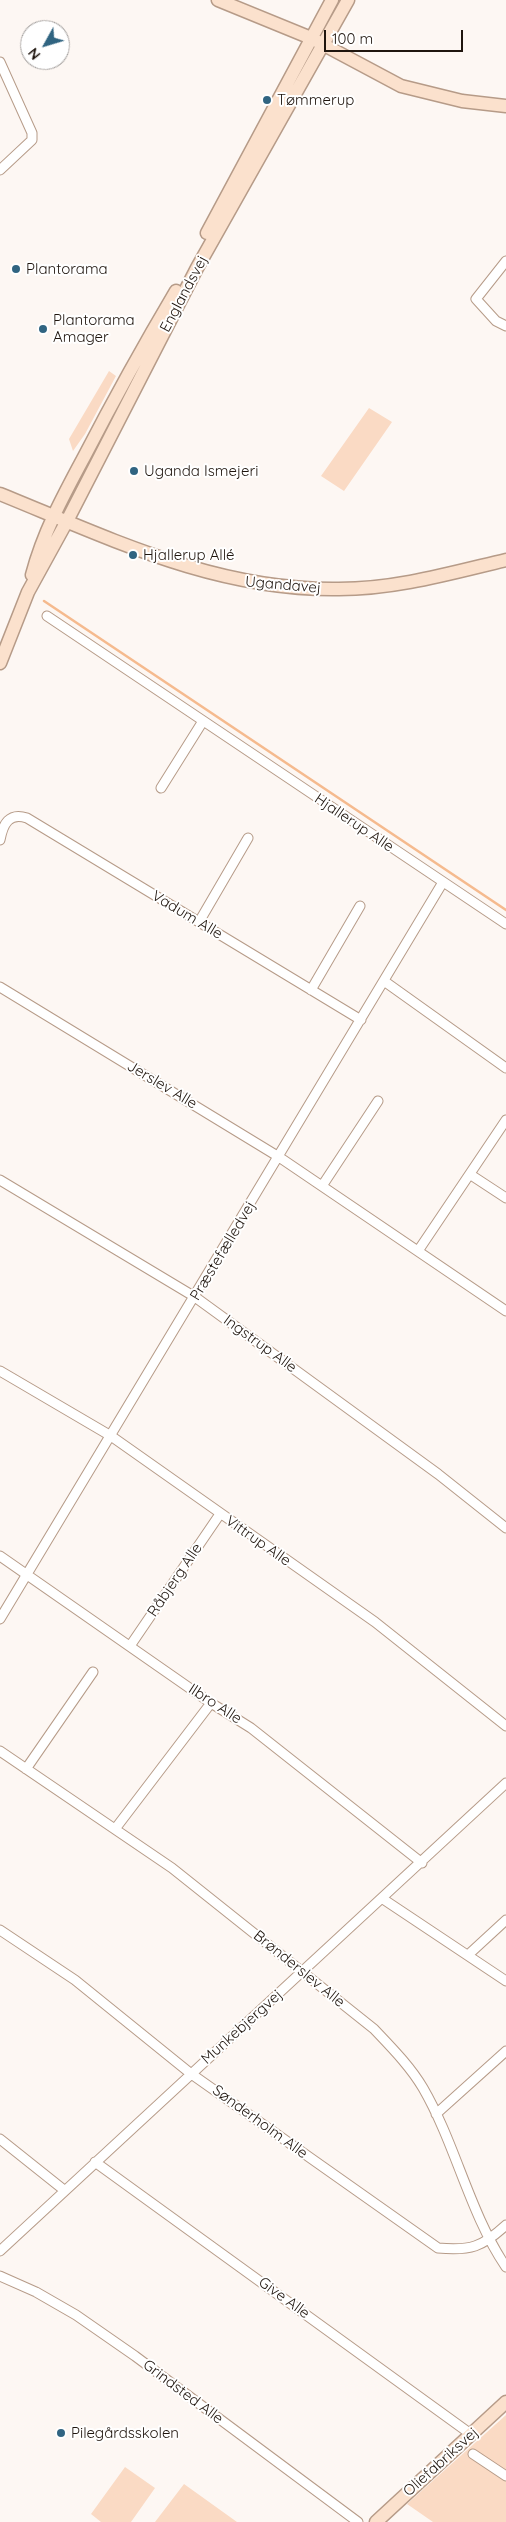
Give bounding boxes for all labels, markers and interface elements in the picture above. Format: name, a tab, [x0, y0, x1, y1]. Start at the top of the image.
north arrow	[20, 20, 70, 70]
scale bar	[326, 20, 465, 52]
text: 100 m	[332, 29, 373, 48]
text: N	[24, 44, 44, 63]
place label: Tømmerup	[277, 91, 354, 109]
marker: Tømmerup	[261, 94, 273, 106]
street label: Englandsvej	[156, 253, 212, 335]
place label: Plantorama	[26, 260, 108, 278]
marker: Plantorama	[10, 263, 22, 275]
place label: Plantorama Amager	[53, 311, 135, 346]
marker: Plantorama Amager	[37, 323, 49, 335]
place label: Uganda Ismejeri	[144, 462, 258, 480]
marker: Uganda Ismejeri	[128, 465, 140, 477]
place label: Hjallerup Allé	[143, 546, 235, 564]
marker: Hjallerup Allé	[127, 549, 139, 561]
street label: Ugandavej	[244, 573, 322, 597]
street label: Hjallerup Alle	[311, 790, 397, 856]
street label: Vadum Alle	[148, 887, 226, 943]
street label: Jerslev Alle	[124, 1057, 200, 1113]
street label: Præstefælledvej	[186, 1198, 260, 1304]
street label: Ingstrup Alle	[220, 1311, 300, 1377]
street label: Vittrup Alle	[222, 1512, 294, 1570]
street label: Råbjerg Alle	[144, 1540, 206, 1620]
street label: Ilbro Alle	[185, 1680, 245, 1728]
street label: Brønderslev Alle	[250, 1927, 348, 2011]
street label: Munkebjergvej	[198, 1986, 286, 2068]
street label: Sønderholm Alle	[209, 2081, 311, 2163]
street label: Give Alle	[255, 2273, 313, 2323]
street label: Grindsted Alle	[139, 2356, 227, 2428]
place label: Pilegårdsskolen	[71, 2424, 179, 2442]
street label: Oliefabriksvej	[400, 2424, 482, 2500]
marker: Pilegårdsskolen	[55, 2427, 67, 2439]

